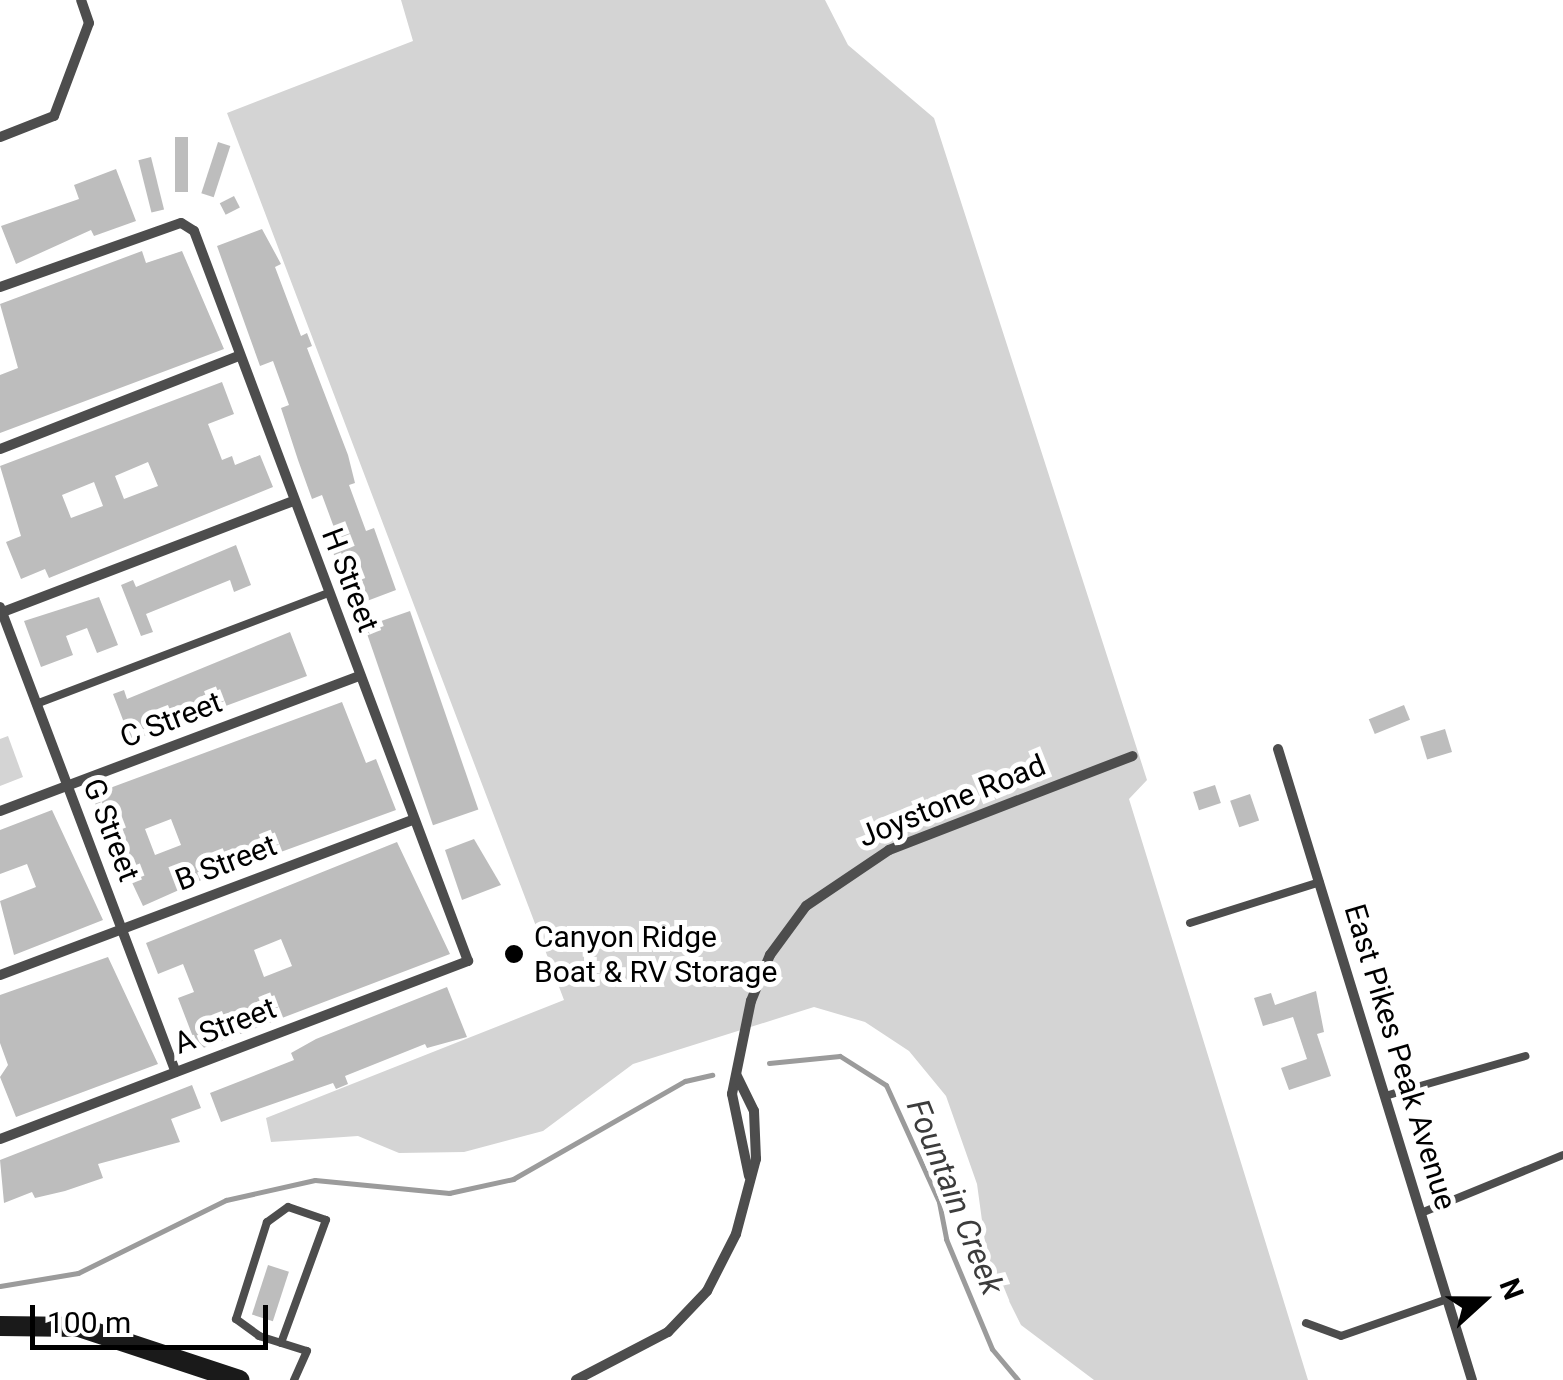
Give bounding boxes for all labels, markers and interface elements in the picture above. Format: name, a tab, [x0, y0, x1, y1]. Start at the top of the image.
street label: H Street	[314, 523, 386, 637]
street label: C Street	[115, 684, 227, 756]
street label: Joystone Road	[853, 747, 1051, 855]
street label: G Street	[75, 774, 147, 886]
street label: B Street	[170, 827, 282, 899]
street label: East Pikes Peak Avenue	[1336, 900, 1464, 1214]
place label: Canyon Ridge Boat & RV Storage	[534, 919, 777, 990]
marker: Canyon Ridge Boat & RV Storage	[503, 943, 525, 965]
street label: A Street	[169, 990, 281, 1062]
water label: Fountain Creek	[898, 1094, 1012, 1300]
north arrow	[1433, 1250, 1533, 1350]
text: N	[1493, 1274, 1530, 1304]
scale bar	[35, 1285, 272, 1347]
text: 100 m	[47, 1305, 131, 1340]

